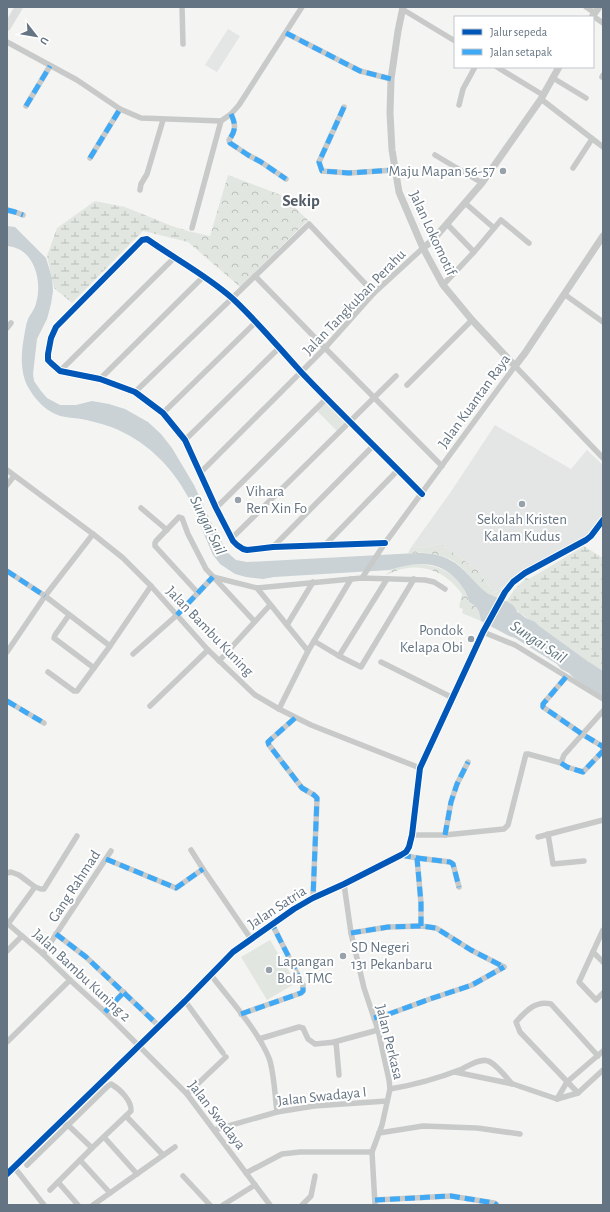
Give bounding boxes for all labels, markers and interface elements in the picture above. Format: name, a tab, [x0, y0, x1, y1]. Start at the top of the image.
north arrow	[16, 16, 56, 56]
legend	[454, 16, 594, 68]
text: Jalur sepeda	[490, 26, 548, 38]
text: U	[38, 35, 51, 47]
text: Jalan setapak	[490, 46, 553, 58]
place label: Maju Mapan 56-57	[389, 164, 495, 179]
marker: Maju Mapan 56-57	[498, 166, 508, 176]
street label: Jalan Lokomotif	[406, 189, 459, 279]
district label: Sekip	[282, 192, 320, 209]
street label: Jalan Tangkuban Perahu	[300, 246, 409, 358]
street label: Jalan Kuantan Raya	[435, 352, 513, 451]
place label: Vihara Ren Xin Fo	[246, 484, 307, 516]
water label: Sungai Sail	[187, 493, 229, 558]
marker: Vihara Ren Xin Fo	[233, 495, 243, 505]
marker: Sekolah Kristen Kalam Kudus	[517, 499, 527, 509]
place label: Sekolah Kristen Kalam Kudus	[477, 512, 567, 544]
street label: Jalan Bambu Kuning	[163, 584, 257, 680]
water label: Sungai Sail	[508, 617, 569, 666]
place label: Pondok Kelapa Obi	[400, 623, 463, 655]
marker: Pondok Kelapa Obi	[466, 634, 476, 644]
street label: Gang Rahmad	[46, 847, 103, 925]
street label: Jalan Satria	[246, 883, 309, 932]
street label: Jalan Bambu Kuning 2	[30, 926, 134, 1025]
place label: SD Negeri 131 Pekanbaru	[351, 940, 432, 972]
marker: SD Negeri 131 Pekanbaru	[338, 951, 348, 961]
place label: Lapangan Bola TMC	[277, 954, 334, 986]
marker: Lapangan Bola TMC	[264, 965, 274, 975]
street label: Jalan Perkasa	[373, 1003, 406, 1081]
street label: Jalan Swadaya	[185, 1078, 248, 1153]
street label: Jalan Swadaya I	[277, 1084, 367, 1109]

